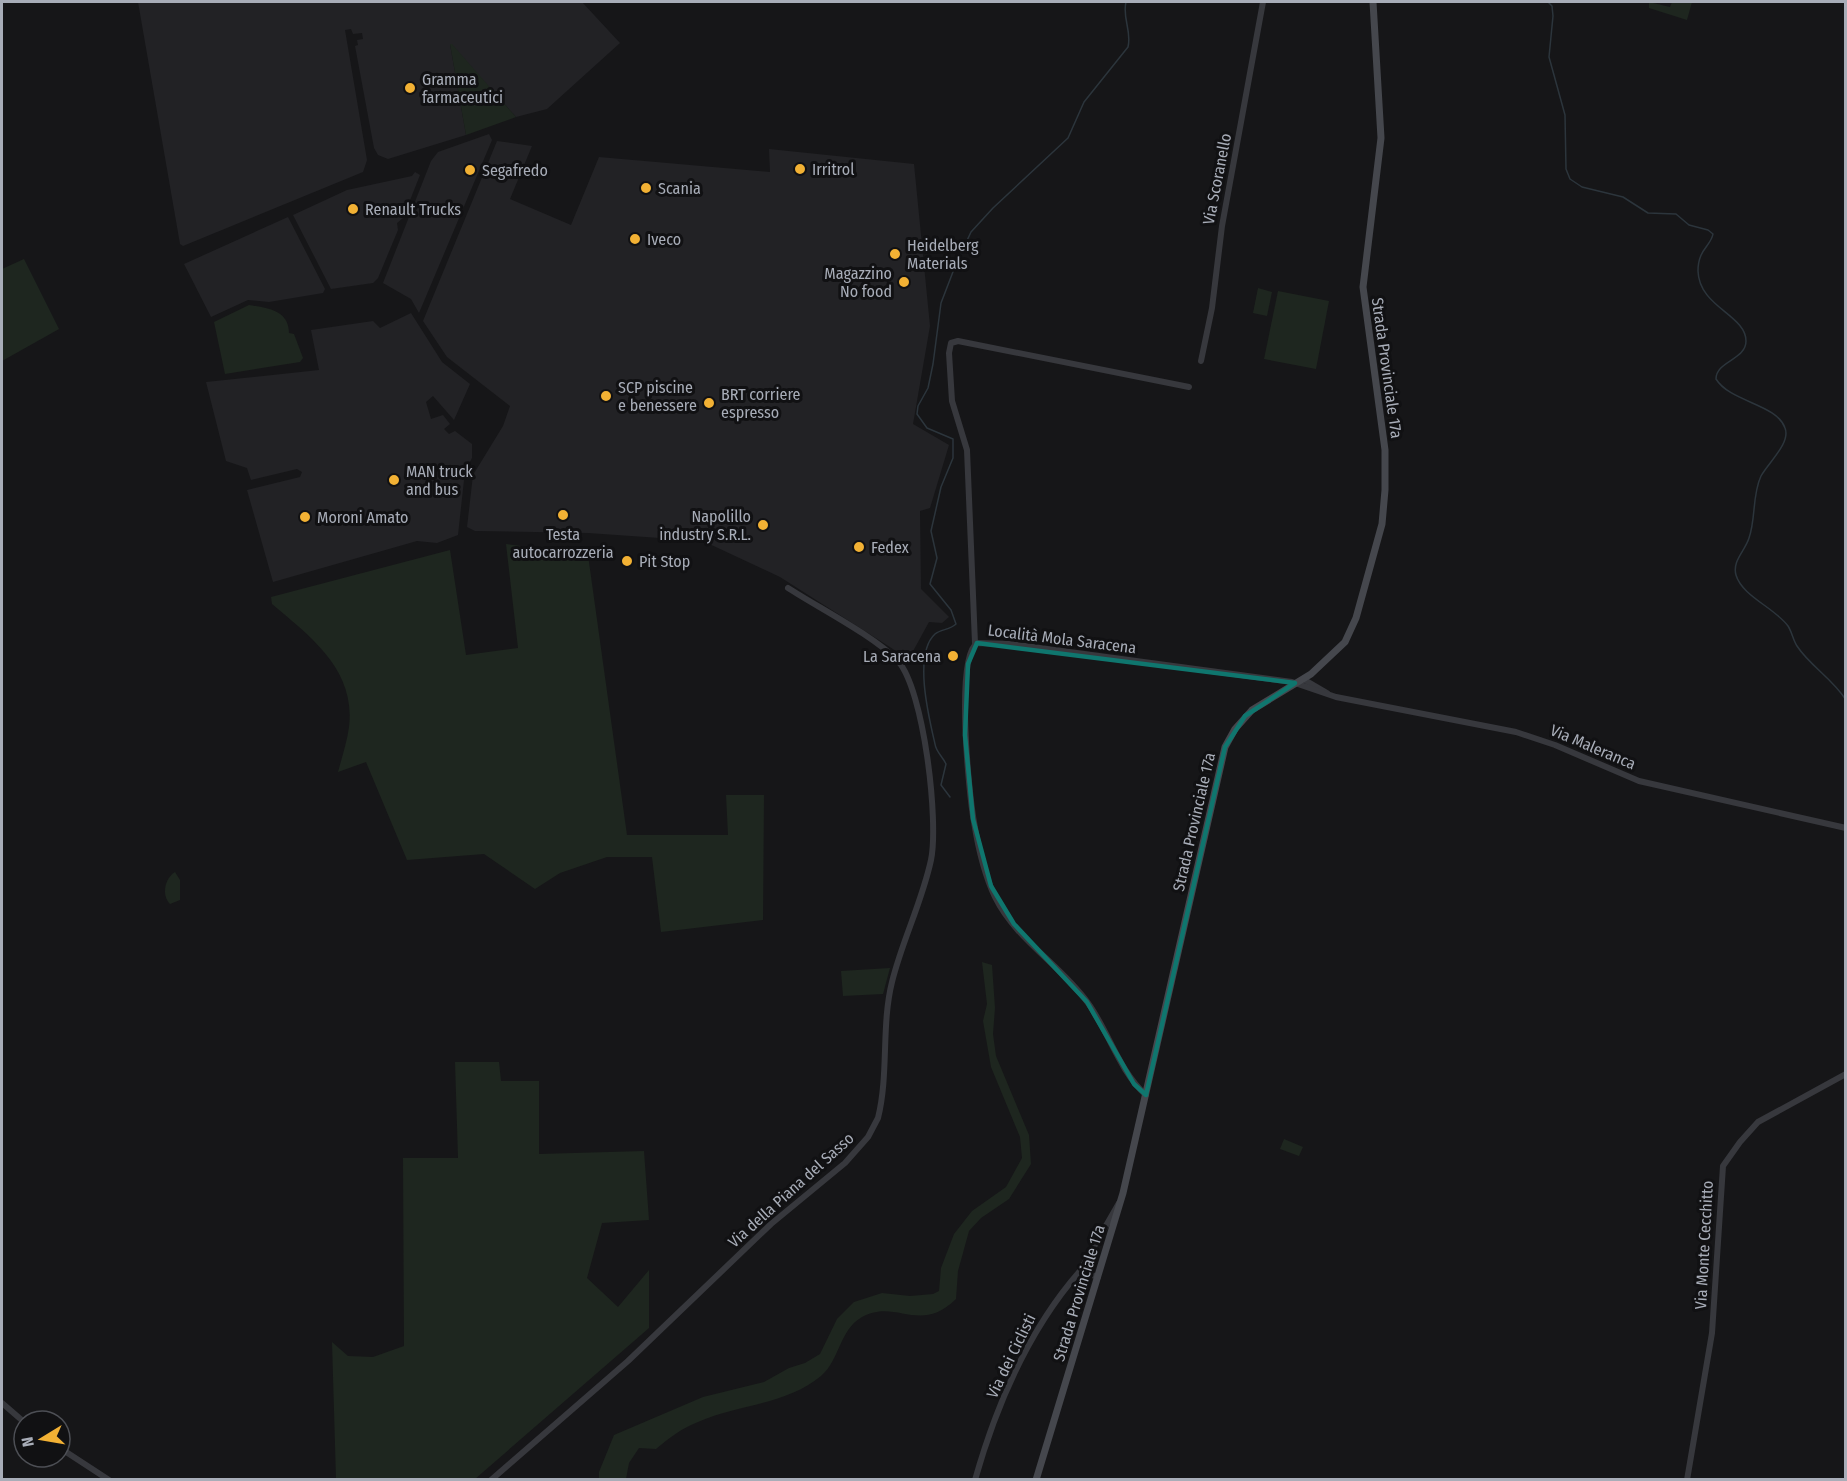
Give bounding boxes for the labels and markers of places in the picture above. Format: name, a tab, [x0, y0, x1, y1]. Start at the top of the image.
place label: Gramma farmaceutici	[422, 70, 503, 107]
marker: Gramma farmaceutici	[403, 81, 417, 95]
place label: Irritrol	[812, 160, 854, 179]
place label: Segafredo	[482, 161, 548, 180]
marker: Irritrol	[793, 162, 807, 176]
marker: Segafredo	[463, 163, 477, 177]
place label: Scania	[658, 179, 701, 198]
marker: Scania	[639, 181, 653, 195]
place label: Renault Trucks	[365, 200, 461, 219]
marker: Renault Trucks	[346, 202, 360, 216]
place label: Iveco	[647, 230, 681, 249]
marker: Iveco	[628, 232, 642, 246]
place label: Heidelberg Materials	[907, 236, 979, 273]
marker: Heidelberg Materials	[888, 247, 902, 261]
place label: Magazzino No food	[824, 264, 892, 301]
marker: Magazzino No food	[897, 275, 911, 289]
place label: SCP piscine e benessere	[618, 378, 697, 415]
place label: BRT corriere espresso	[721, 385, 801, 422]
marker: SCP piscine e benessere	[599, 389, 613, 403]
marker: BRT corriere espresso	[702, 396, 716, 410]
place label: MAN truck and bus	[406, 462, 473, 499]
marker: MAN truck and bus	[387, 473, 401, 487]
place label: Napolillo industry S.R.L.	[659, 507, 751, 544]
place label: Moroni Amato	[317, 508, 409, 527]
marker: Testa autocarrozzeria	[556, 508, 570, 522]
marker: Moroni Amato	[298, 510, 312, 524]
marker: Napolillo industry S.R.L.	[756, 518, 770, 532]
place label: Testa autocarrozzeria	[512, 525, 614, 562]
place label: Fedex	[871, 538, 909, 557]
marker: Fedex	[852, 540, 866, 554]
place label: Pit Stop	[639, 552, 690, 571]
marker: Pit Stop	[620, 554, 634, 568]
place label: La Saracena	[863, 647, 941, 666]
marker: La Saracena	[946, 649, 960, 663]

